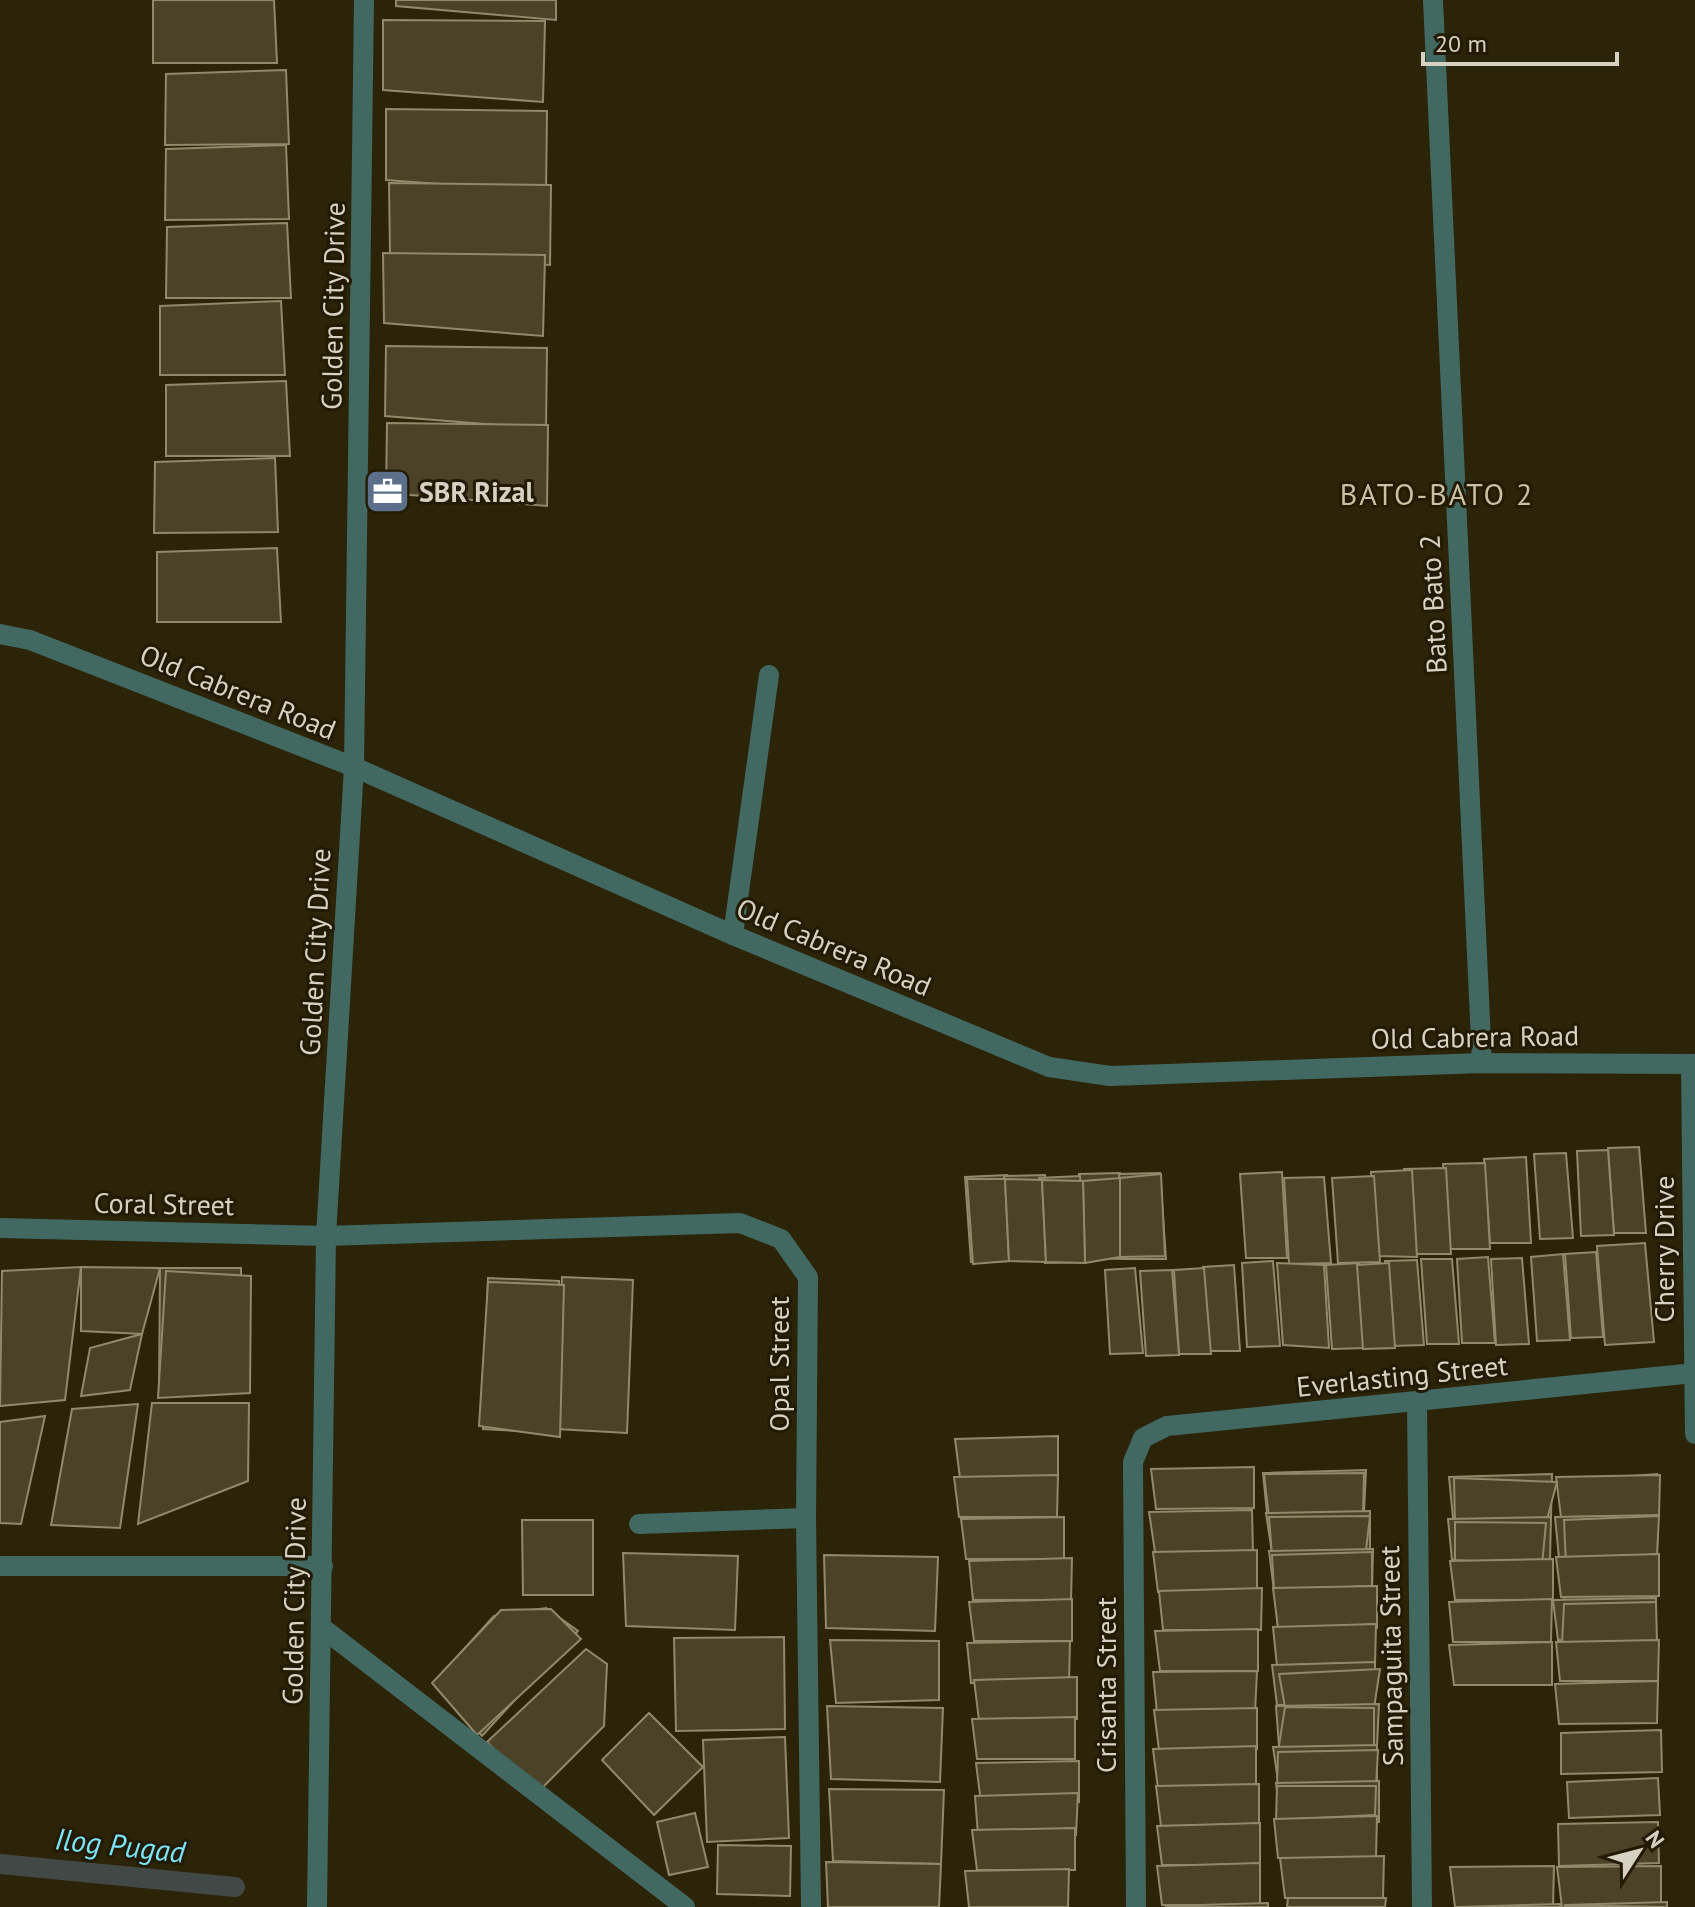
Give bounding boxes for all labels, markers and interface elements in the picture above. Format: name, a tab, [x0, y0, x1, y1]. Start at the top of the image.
scale bar	[1423, 16, 1617, 66]
text: 20 m	[1435, 28, 1487, 59]
street label: Golden City Drive	[312, 202, 353, 410]
office icon: SBR Rizal	[364, 468, 412, 516]
place label: SBR Rizal	[419, 473, 534, 510]
district label: BATO-BATO 2	[1340, 474, 1534, 513]
street label: Bato Bato 2	[1410, 534, 1455, 674]
street label: Old Cabrera Road	[135, 635, 342, 748]
street label: Golden City Drive	[291, 847, 338, 1057]
street label: Old Cabrera Road	[731, 889, 937, 1004]
street label: Old Cabrera Road	[1371, 1016, 1579, 1057]
street label: Cherry Drive	[1645, 1176, 1682, 1322]
street label: Coral Street	[93, 1184, 235, 1223]
street label: Opal Street	[760, 1296, 797, 1432]
street label: Everlasting Street	[1295, 1346, 1510, 1405]
street label: Golden City Drive	[273, 1497, 314, 1705]
street label: Sampaguita Street	[1370, 1545, 1411, 1767]
street label: Crisanta Street	[1087, 1597, 1124, 1773]
north arrow	[1599, 1811, 1679, 1891]
water label: Ilog Pugad	[53, 1818, 188, 1871]
text: N	[1640, 1825, 1671, 1853]

